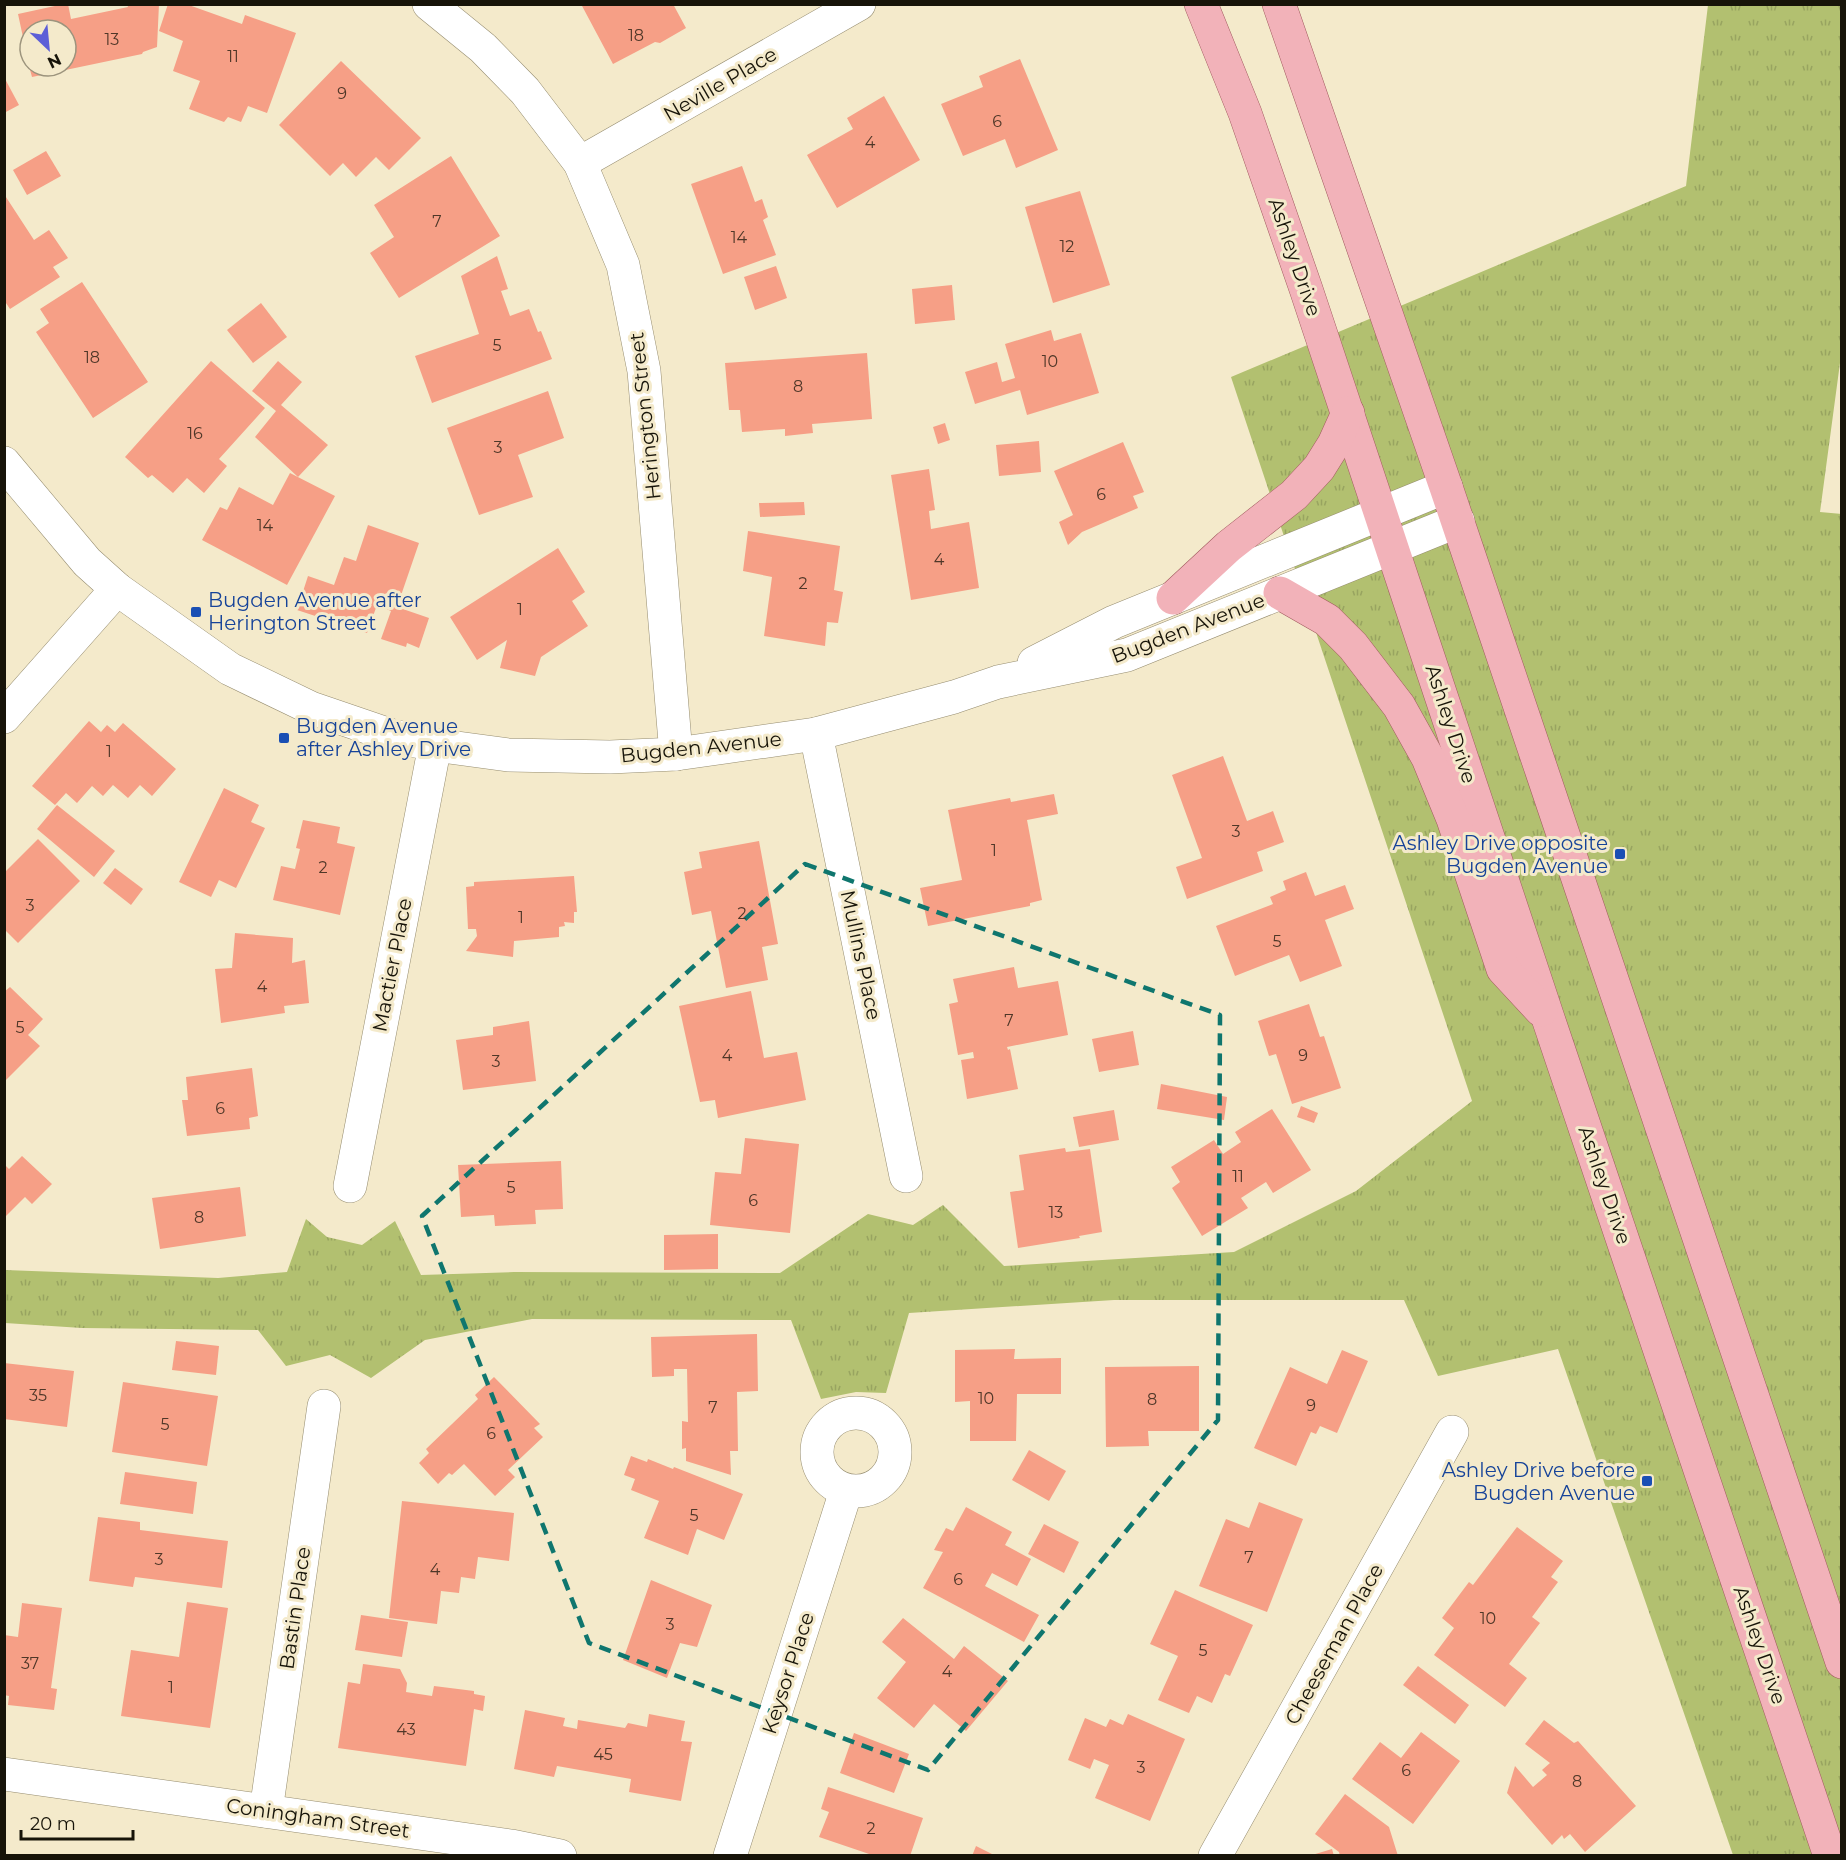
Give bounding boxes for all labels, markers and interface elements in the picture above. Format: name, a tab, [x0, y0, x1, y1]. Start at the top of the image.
north arrow	[18, 18, 78, 78]
house number: 18	[628, 26, 644, 45]
house number: 13	[105, 30, 119, 49]
street label: Neville Place	[659, 42, 781, 126]
house number: 11	[227, 47, 239, 66]
text: N	[44, 50, 64, 72]
house number: 9	[337, 84, 347, 103]
house number: 6	[992, 112, 1002, 131]
house number: 4	[865, 133, 876, 152]
street label: Ashley Drive	[1264, 195, 1326, 319]
house number: 7	[432, 212, 442, 231]
house number: 14	[731, 228, 748, 247]
house number: 12	[1060, 237, 1074, 256]
street label: Herington Street	[624, 331, 666, 501]
house number: 5	[492, 336, 502, 355]
house number: 18	[84, 348, 100, 367]
house number: 10	[1042, 352, 1058, 371]
house number: 8	[793, 377, 803, 396]
house number: 16	[187, 424, 203, 443]
house number: 3	[493, 438, 503, 457]
house number: 6	[1096, 485, 1106, 504]
house number: 14	[257, 516, 274, 535]
house number: 4	[934, 550, 945, 569]
house number: 2	[798, 574, 808, 593]
place label: Bugden Avenue after Herington Street	[208, 588, 422, 635]
street label: Bugden Avenue	[1108, 588, 1268, 668]
house number: 1	[517, 600, 523, 619]
marker: Bugden Avenue after Herington Street	[189, 605, 203, 619]
street label: Ashley Drive	[1421, 662, 1481, 786]
place label: Bugden Avenue after Ashley Drive	[296, 714, 471, 761]
street label: Bugden Avenue	[619, 727, 783, 767]
marker: Bugden Avenue after Ashley Drive	[277, 731, 291, 745]
house number: 1	[106, 742, 112, 761]
house number: 3	[1231, 822, 1241, 841]
place label: Ashley Drive opposite Bugden Avenue	[1392, 831, 1608, 878]
house number: 1	[991, 841, 997, 860]
marker: Ashley Drive opposite Bugden Avenue	[1613, 847, 1627, 861]
house number: 2	[318, 858, 328, 877]
street label: Mullins Place	[836, 888, 886, 1022]
house number: 3	[25, 896, 35, 915]
street label: Mactier Place	[367, 896, 417, 1034]
house number: 2	[737, 904, 747, 923]
house number: 1	[518, 908, 524, 927]
house number: 5	[1272, 932, 1282, 951]
house number: 4	[257, 977, 268, 996]
house number: 7	[1004, 1011, 1014, 1030]
house number: 5	[15, 1018, 25, 1037]
house number: 4	[722, 1046, 733, 1065]
house number: 9	[1298, 1046, 1308, 1065]
house number: 3	[491, 1052, 501, 1071]
house number: 6	[215, 1099, 225, 1118]
street label: Ashley Drive	[1574, 1123, 1636, 1247]
house number: 11	[1232, 1167, 1244, 1186]
house number: 5	[506, 1178, 516, 1197]
house number: 6	[748, 1191, 758, 1210]
house number: 13	[1049, 1203, 1063, 1222]
house number: 8	[194, 1208, 204, 1227]
house number: 35	[29, 1386, 47, 1405]
house number: 10	[978, 1389, 994, 1408]
house number: 8	[1147, 1390, 1157, 1409]
house number: 9	[1306, 1396, 1316, 1415]
house number: 7	[708, 1398, 718, 1417]
house number: 5	[160, 1415, 170, 1434]
house number: 6	[486, 1424, 496, 1443]
place label: Ashley Drive before Bugden Avenue	[1442, 1458, 1635, 1505]
marker: Ashley Drive before Bugden Avenue	[1640, 1474, 1654, 1488]
house number: 5	[689, 1506, 699, 1525]
street label: Bastin Place	[275, 1545, 315, 1671]
house number: 7	[1244, 1548, 1254, 1567]
house number: 3	[154, 1550, 164, 1569]
street label: Cheeseman Place	[1280, 1559, 1388, 1729]
house number: 4	[430, 1560, 441, 1579]
house number: 6	[953, 1570, 963, 1589]
street label: Ashley Drive	[1729, 1583, 1791, 1707]
street label: Keysor Place	[757, 1609, 819, 1737]
house number: 10	[1480, 1609, 1496, 1628]
house number: 3	[665, 1615, 675, 1634]
house number: 5	[1198, 1641, 1208, 1660]
house number: 37	[21, 1654, 39, 1673]
house number: 4	[942, 1662, 953, 1681]
house number: 1	[168, 1678, 174, 1697]
house number: 43	[396, 1720, 416, 1739]
house number: 45	[593, 1745, 613, 1764]
house number: 3	[1136, 1758, 1146, 1777]
house number: 6	[1401, 1761, 1411, 1780]
house number: 8	[1572, 1772, 1582, 1791]
street label: Coningham Street	[225, 1793, 411, 1843]
scale bar	[21, 1803, 134, 1841]
text: 20 m	[30, 1813, 76, 1835]
house number: 2	[866, 1819, 876, 1838]

